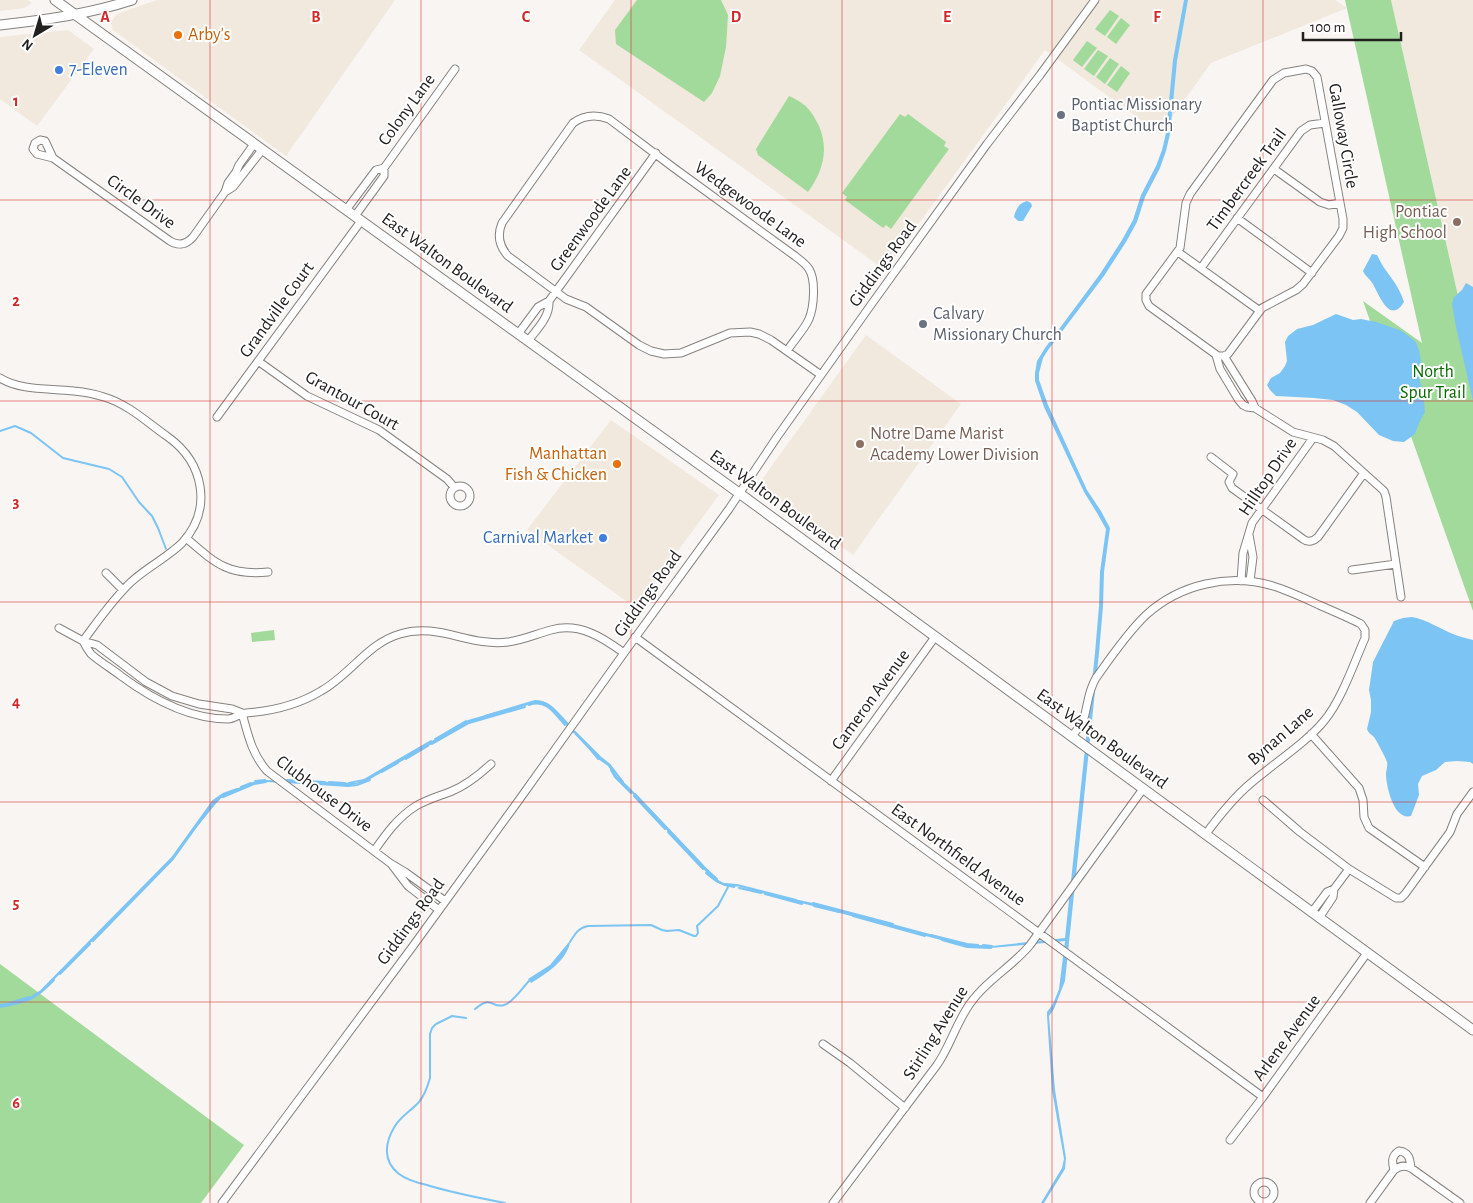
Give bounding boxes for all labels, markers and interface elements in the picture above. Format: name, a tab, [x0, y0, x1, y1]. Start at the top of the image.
text: A	[100, 9, 110, 25]
text: B	[311, 9, 321, 25]
text: C	[522, 9, 531, 25]
text: D	[731, 9, 742, 25]
text: E	[943, 9, 951, 25]
text: F	[1153, 9, 1161, 25]
north arrow	[10, 10, 60, 60]
scale bar	[1303, 10, 1400, 42]
text: 100 m	[1310, 20, 1345, 35]
place label: Arby's	[188, 26, 230, 44]
marker: Arby's	[172, 29, 184, 41]
text: N	[19, 36, 36, 53]
place label: 7-Eleven	[69, 61, 128, 79]
marker: 7-Eleven	[53, 64, 65, 76]
street label: Colony Lane	[375, 71, 439, 149]
street label: Galloway Circle	[1325, 82, 1361, 190]
text: 1	[13, 93, 19, 109]
place label: Pontiac Missionary Baptist Church	[1071, 96, 1202, 135]
marker: Pontiac Missionary Baptist Church	[1055, 109, 1067, 121]
street label: Timbercreek Trail	[1204, 125, 1290, 235]
street label: Wedgewoode Lane	[691, 159, 809, 251]
street label: Greenwoode Lane	[547, 163, 635, 275]
street label: Circle Drive	[104, 171, 178, 233]
place label: Pontiac High School	[1363, 203, 1447, 242]
street label: East Walton Boulevard	[378, 210, 516, 316]
marker: Pontiac High School	[1451, 216, 1463, 228]
street label: Giddings Road	[846, 218, 920, 310]
street label: Grandville Court	[236, 259, 318, 361]
text: 2	[12, 293, 20, 309]
place label: Calvary Missionary Church	[933, 305, 1062, 344]
marker: Calvary Missionary Church	[917, 318, 929, 330]
park label: North Spur Trail	[1400, 363, 1466, 402]
street label: Grantour Court	[302, 368, 402, 434]
place label: Notre Dame Marist Academy Lower Division	[870, 425, 1039, 464]
street label: Hilltop Drive	[1236, 435, 1300, 519]
marker: Notre Dame Marist Academy Lower Division	[854, 438, 866, 450]
place label: Manhattan Fish & Chicken	[505, 445, 607, 484]
street label: East Walton Boulevard	[706, 447, 844, 553]
marker: Manhattan Fish & Chicken	[611, 458, 623, 470]
text: 3	[13, 494, 20, 510]
place label: Carnival Market	[483, 529, 593, 547]
marker: Carnival Market	[597, 532, 609, 544]
street label: Giddings Road	[611, 548, 685, 640]
street label: Cameron Avenue	[829, 646, 913, 754]
street label: East Walton Boulevard	[1033, 686, 1171, 792]
text: 4	[12, 694, 20, 710]
street label: Bynan Lane	[1245, 703, 1317, 769]
street label: Clubhouse Drive	[273, 752, 375, 836]
street label: East Northfield Avenue	[888, 800, 1028, 910]
street label: Giddings Road	[374, 876, 448, 968]
text: 5	[13, 895, 20, 911]
street label: Stirling Avenue	[900, 983, 972, 1083]
street label: Arlene Avenue	[1250, 992, 1324, 1084]
text: 6	[12, 1095, 20, 1111]

